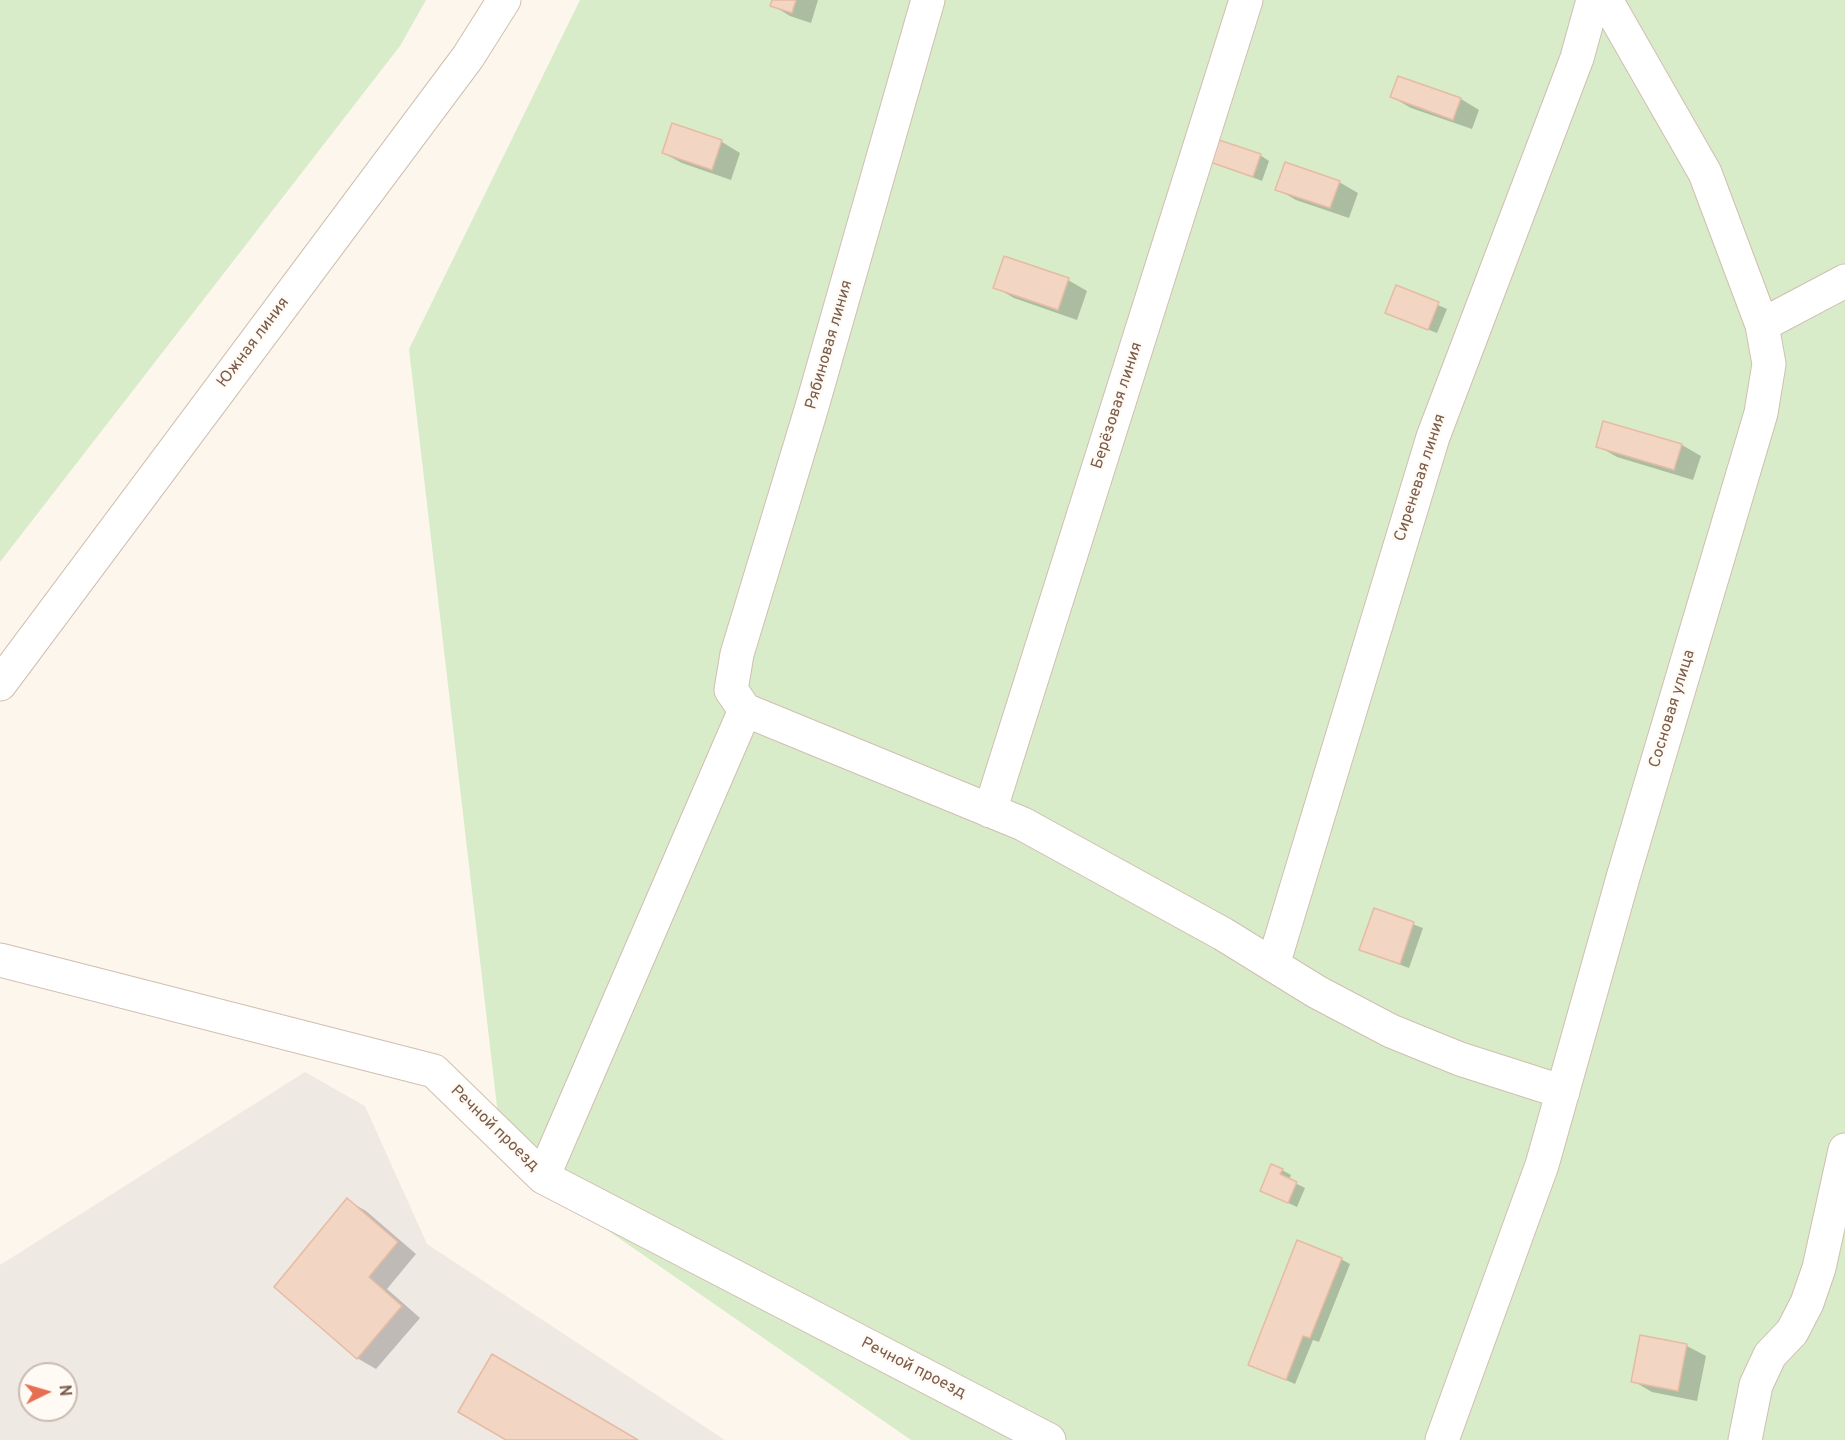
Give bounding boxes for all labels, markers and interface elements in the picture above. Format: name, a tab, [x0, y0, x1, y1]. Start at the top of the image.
street label: Рябиновая линия	[802, 278, 858, 412]
street label: Южная линия	[214, 294, 294, 392]
street label: Берёзовая линия	[1088, 340, 1148, 472]
street label: Сиреневая линия	[1391, 412, 1451, 544]
street label: Сосновая улица	[1646, 648, 1700, 770]
street label: Речной проезд	[446, 1082, 542, 1176]
street label: Речной проезд	[857, 1334, 969, 1404]
north arrow	[18, 1362, 78, 1422]
text: N	[53, 1384, 74, 1397]

